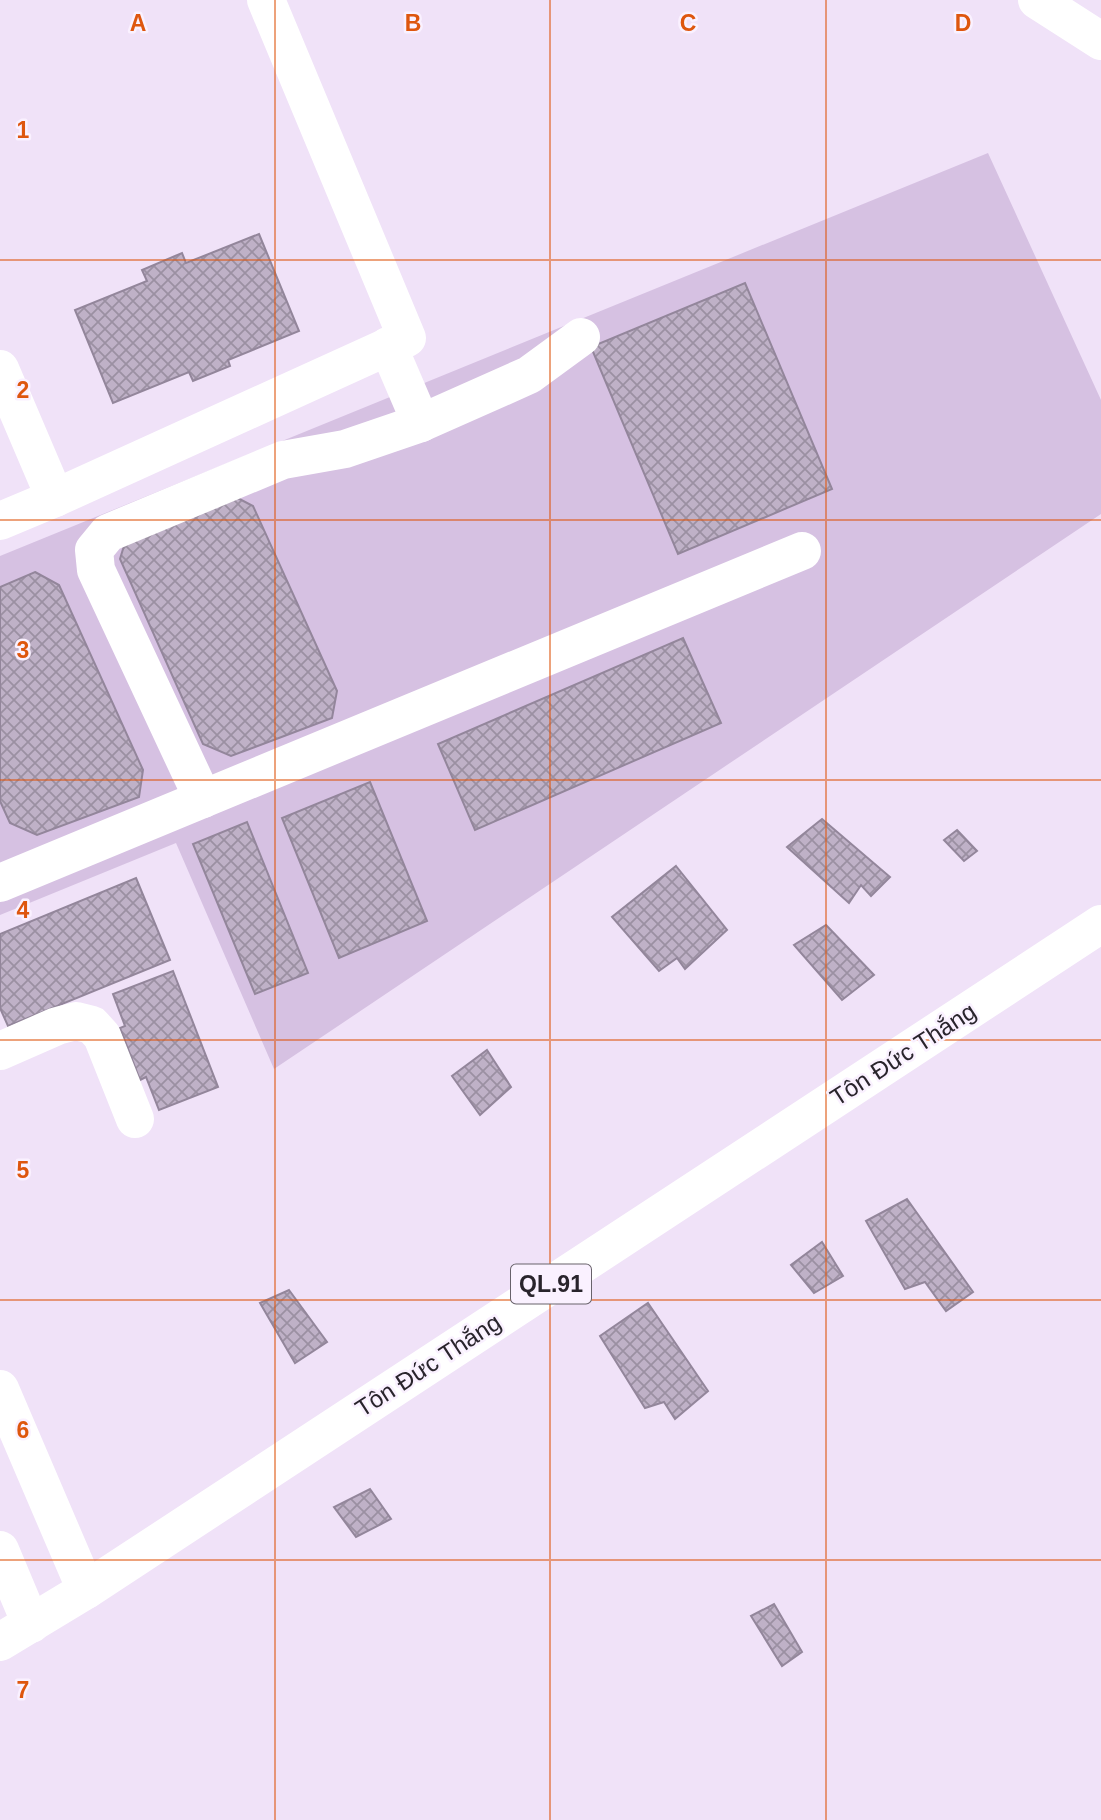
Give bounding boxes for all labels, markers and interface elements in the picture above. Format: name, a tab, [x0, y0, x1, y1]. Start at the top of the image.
text: A	[130, 10, 146, 36]
text: B	[405, 10, 421, 36]
text: C	[680, 10, 696, 36]
text: D	[955, 10, 971, 36]
text: 1	[17, 117, 30, 143]
text: 2	[17, 377, 29, 403]
text: 3	[17, 637, 29, 663]
text: 4	[17, 897, 30, 923]
street label: Tôn Đức Thắng	[825, 997, 981, 1111]
text: 5	[17, 1157, 30, 1183]
road number: QL.91	[511, 1264, 591, 1303]
street label: Tôn Đức Thắng	[350, 1308, 506, 1422]
text: 6	[17, 1417, 29, 1443]
text: 7	[17, 1677, 29, 1703]

